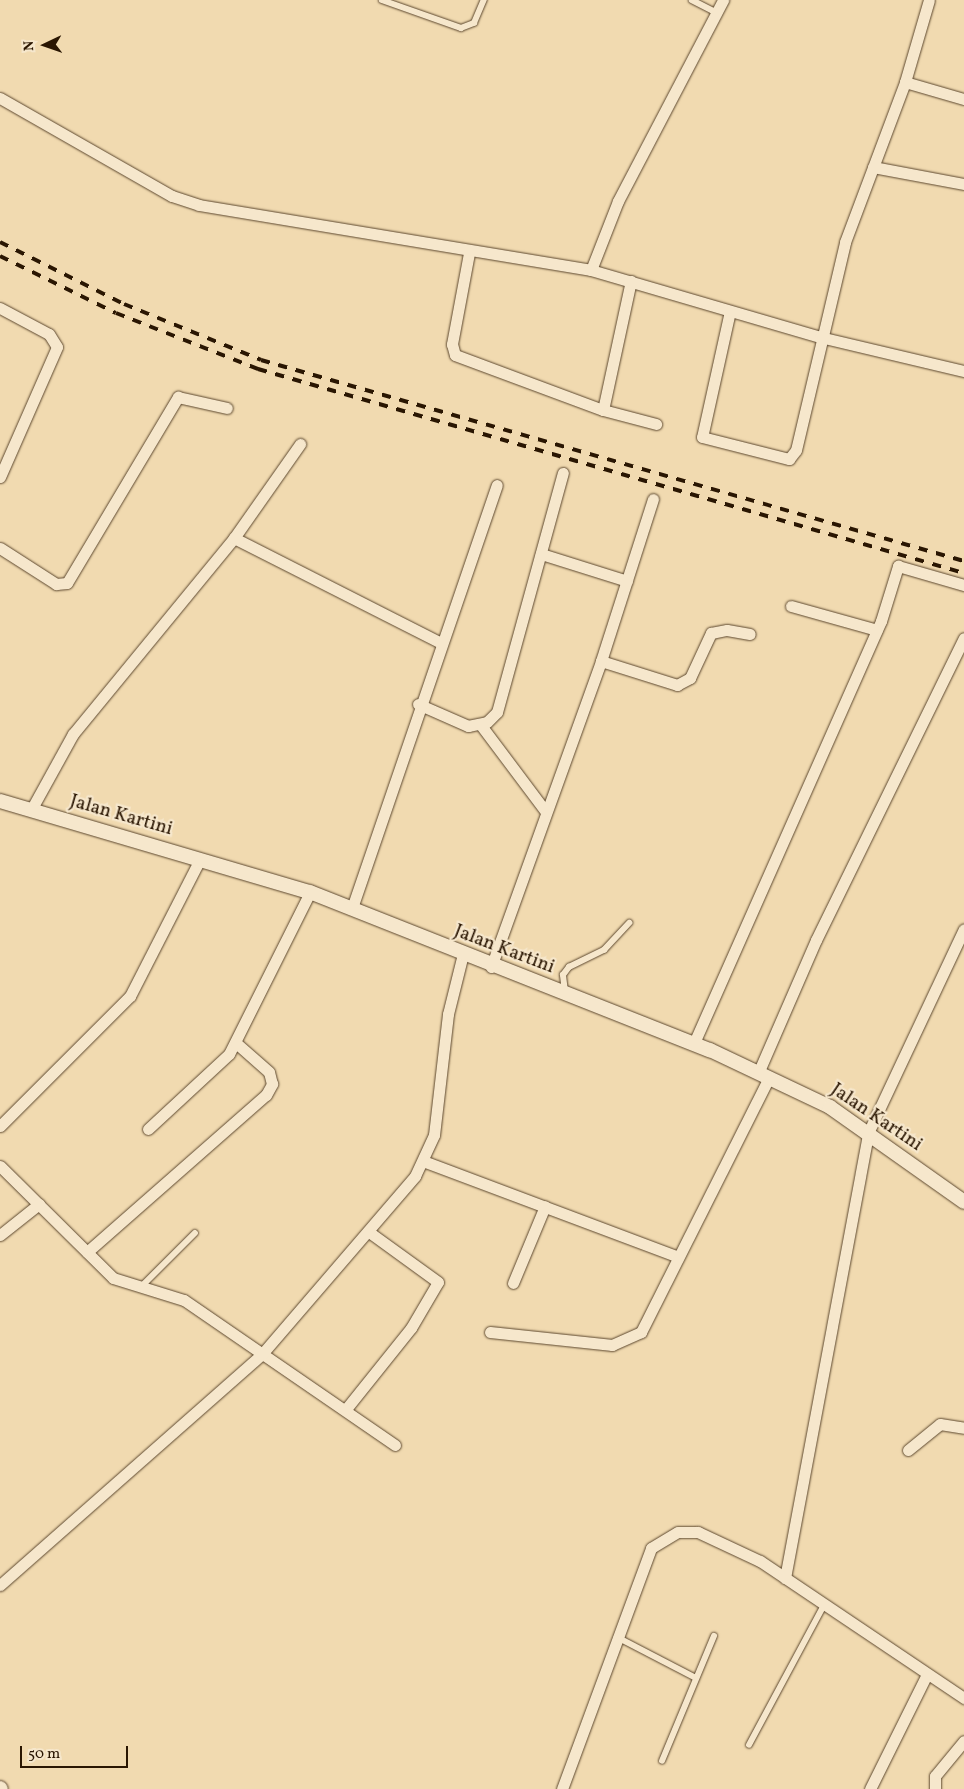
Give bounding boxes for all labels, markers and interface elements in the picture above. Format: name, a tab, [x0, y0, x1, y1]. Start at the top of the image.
north arrow	[20, 20, 70, 70]
text: N	[20, 40, 39, 51]
street label: Jalan Kartini	[67, 790, 175, 842]
street label: Jalan Kartini	[451, 920, 557, 980]
street label: Jalan Kartini	[826, 1079, 926, 1157]
scale bar	[22, 1736, 130, 1768]
text: 50 m	[28, 1744, 60, 1765]

